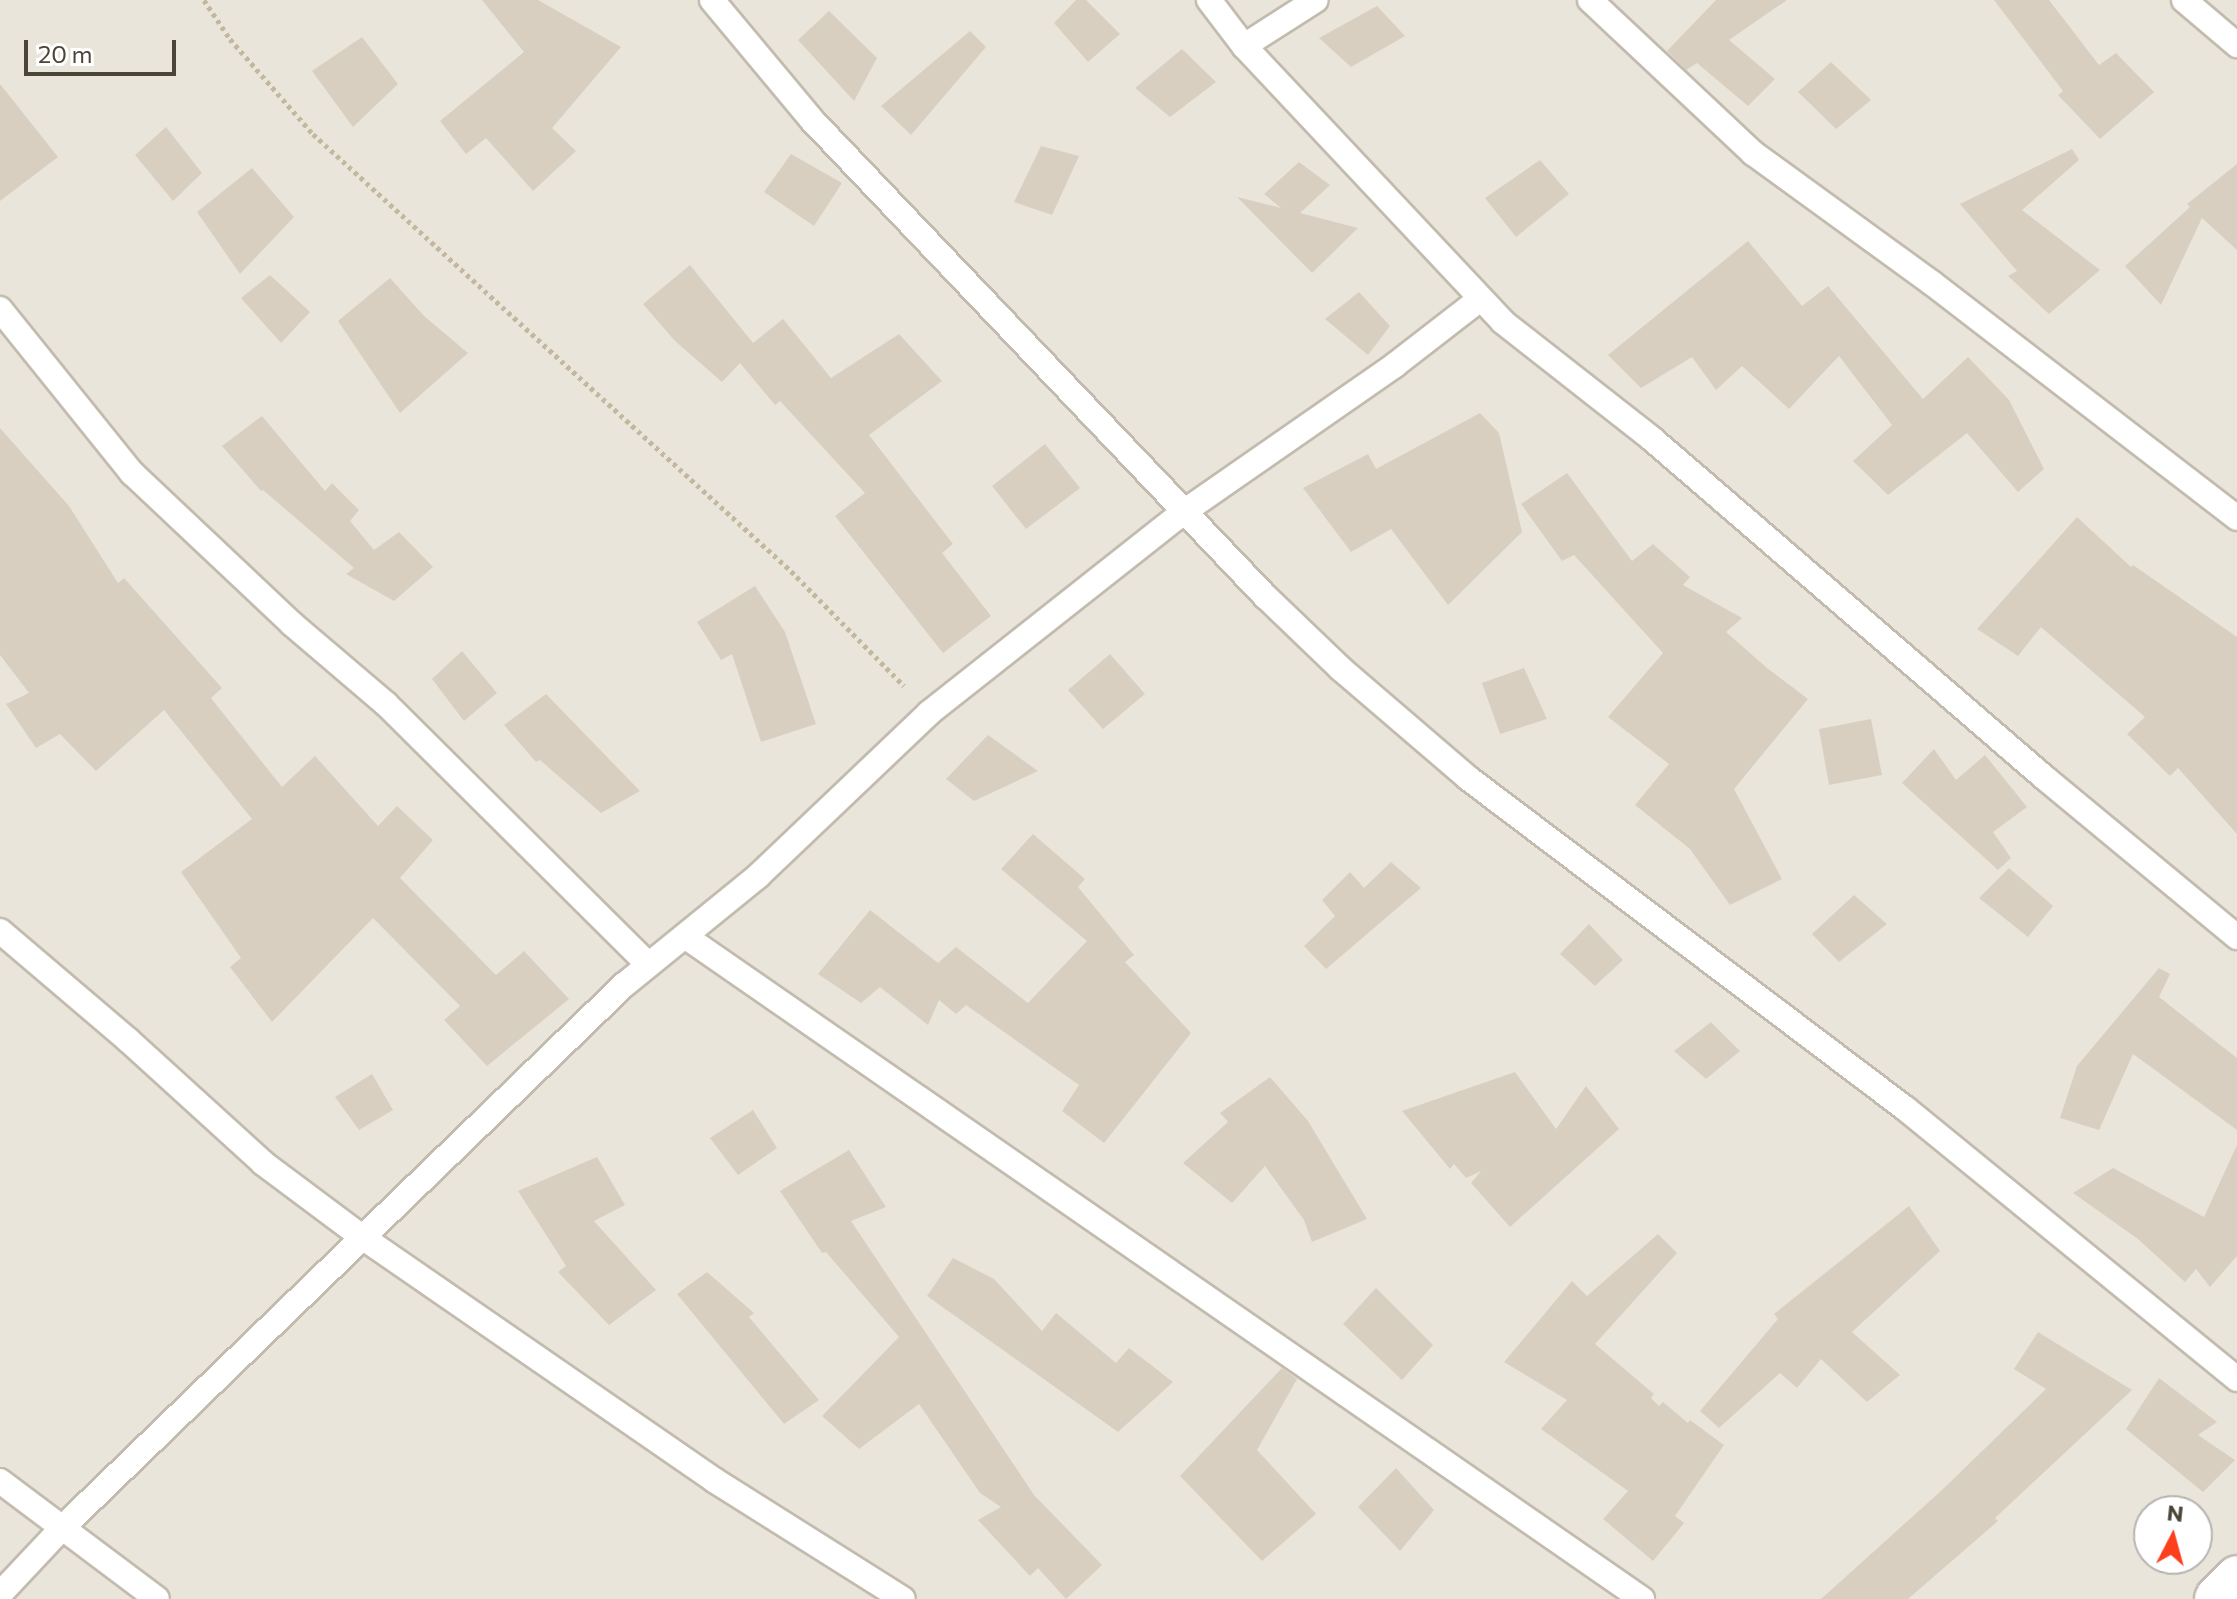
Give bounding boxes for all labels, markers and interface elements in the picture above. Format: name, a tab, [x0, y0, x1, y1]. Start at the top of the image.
scale bar	[28, 24, 180, 74]
text: 20 m	[38, 39, 92, 68]
north arrow	[2133, 1495, 2213, 1575]
text: N	[2166, 1498, 2185, 1527]

